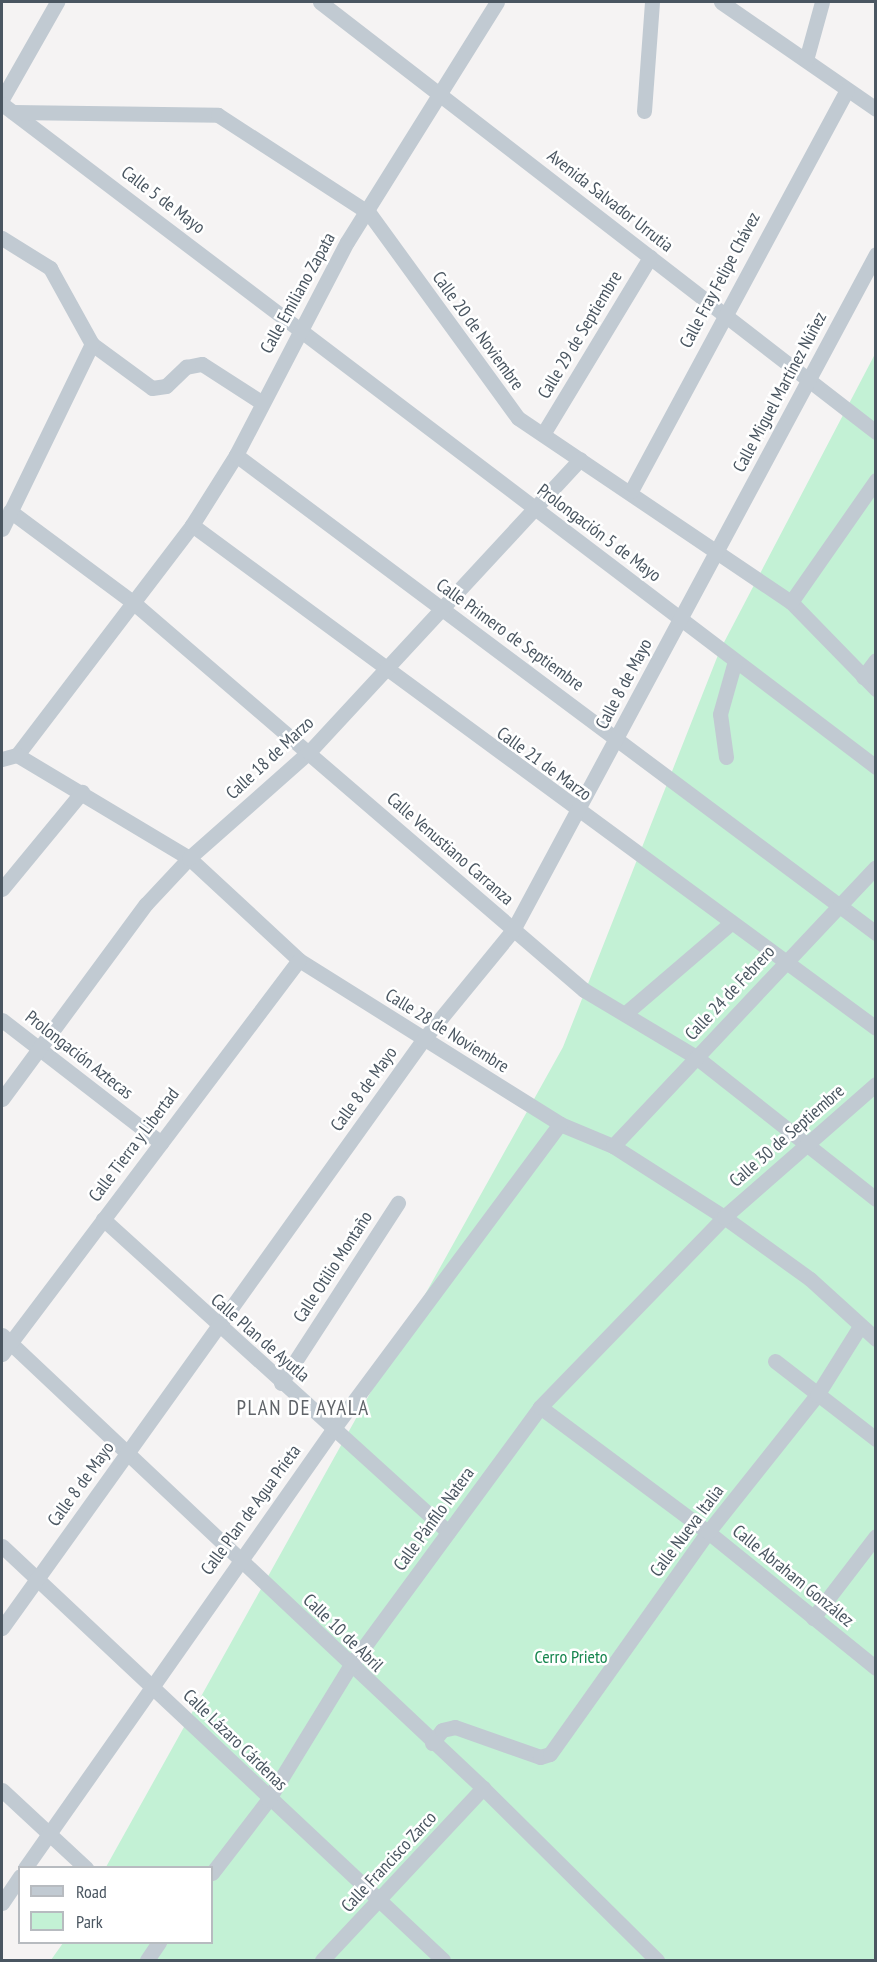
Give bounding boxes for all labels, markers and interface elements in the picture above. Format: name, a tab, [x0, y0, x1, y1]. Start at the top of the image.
street label: Avenida Salvador Urrutia	[543, 145, 677, 257]
street label: Calle 5 de Mayo	[117, 162, 209, 238]
street label: Calle Fray Felipe Chávez	[675, 208, 765, 352]
street label: Calle Emiliano Zapata	[256, 229, 340, 357]
street label: Calle 20 de Noviembre	[428, 267, 528, 395]
street label: Calle 29 de Septiembre	[533, 267, 627, 403]
street label: Calle Miguel Martínez Núñez	[728, 308, 832, 476]
street label: Prolongación 5 de Mayo	[533, 479, 665, 587]
street label: Calle Primero de Septiembre	[432, 574, 588, 696]
street label: Calle 8 de Mayo	[591, 635, 657, 733]
street label: Calle 18 de Marzo	[222, 712, 318, 804]
street label: Calle 21 de Marzo	[493, 722, 595, 806]
street label: Calle Venustiano Carranza	[382, 788, 518, 910]
street label: Calle 24 de Febrero	[681, 941, 779, 1045]
street label: Calle 28 de Noviembre	[381, 984, 513, 1078]
street label: Prolongación Aztecas	[21, 1006, 137, 1104]
street label: Calle 8 de Mayo	[326, 1043, 402, 1135]
street label: Calle 30 de Septiembre	[725, 1080, 849, 1192]
street label: Calle Tierra y Libertad	[84, 1084, 184, 1206]
street label: Calle Otilio Montaño	[289, 1207, 377, 1327]
street label: Calle Plan de Ayutla	[206, 1289, 314, 1387]
district label: PLAN DE AYALA	[236, 1395, 370, 1421]
street label: Calle 8 de Mayo	[43, 1438, 119, 1530]
street label: Calle Plan de Agua Prieta	[196, 1441, 306, 1579]
street label: Calle Pánfilo Natera	[389, 1463, 479, 1575]
street label: Calle Nueva Italia	[646, 1481, 728, 1581]
street label: Calle Abraham González	[728, 1520, 858, 1632]
street label: Calle 10 de Abril	[298, 1589, 388, 1677]
park label: Cerro Prieto	[534, 1646, 608, 1668]
street label: Calle Lázaro Cárdenas	[178, 1685, 292, 1795]
street label: Calle Francisco Zarco	[337, 1807, 441, 1917]
legend	[18, 1866, 213, 1944]
text: Road	[76, 1880, 107, 1903]
text: Park	[76, 1910, 103, 1933]

